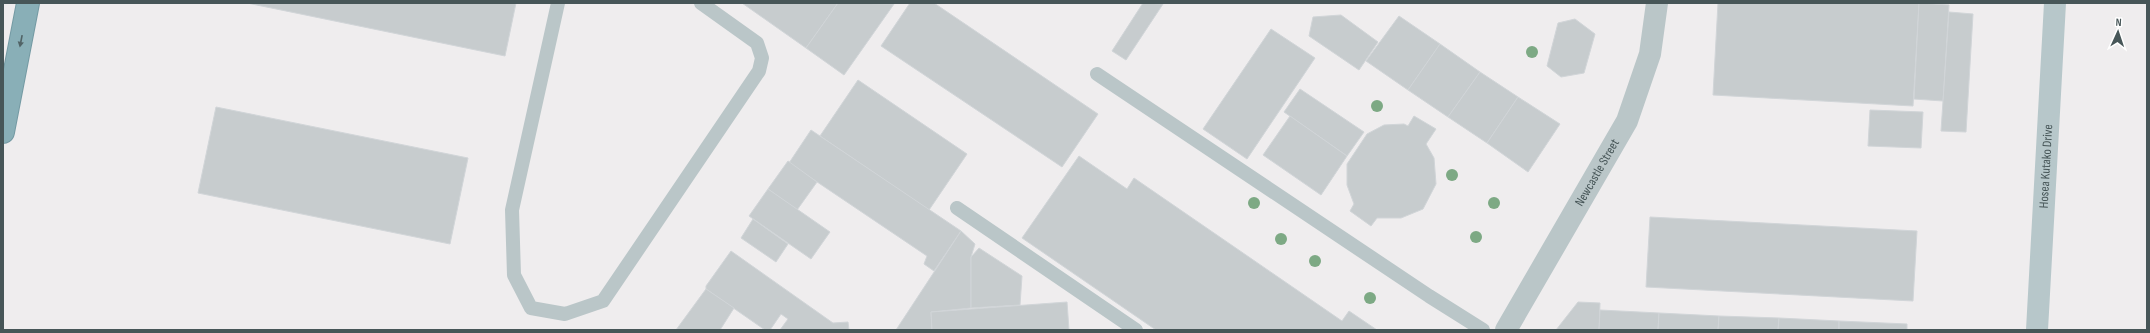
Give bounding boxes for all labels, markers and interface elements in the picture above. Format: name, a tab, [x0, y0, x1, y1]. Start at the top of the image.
north arrow	[2098, 12, 2138, 52]
text: N	[2115, 16, 2122, 29]
one-way arrow	[17, 35, 23, 47]
street label: Hosea Kutako Drive	[2036, 124, 2056, 209]
street label: Newcastle Street	[1571, 136, 1623, 209]

